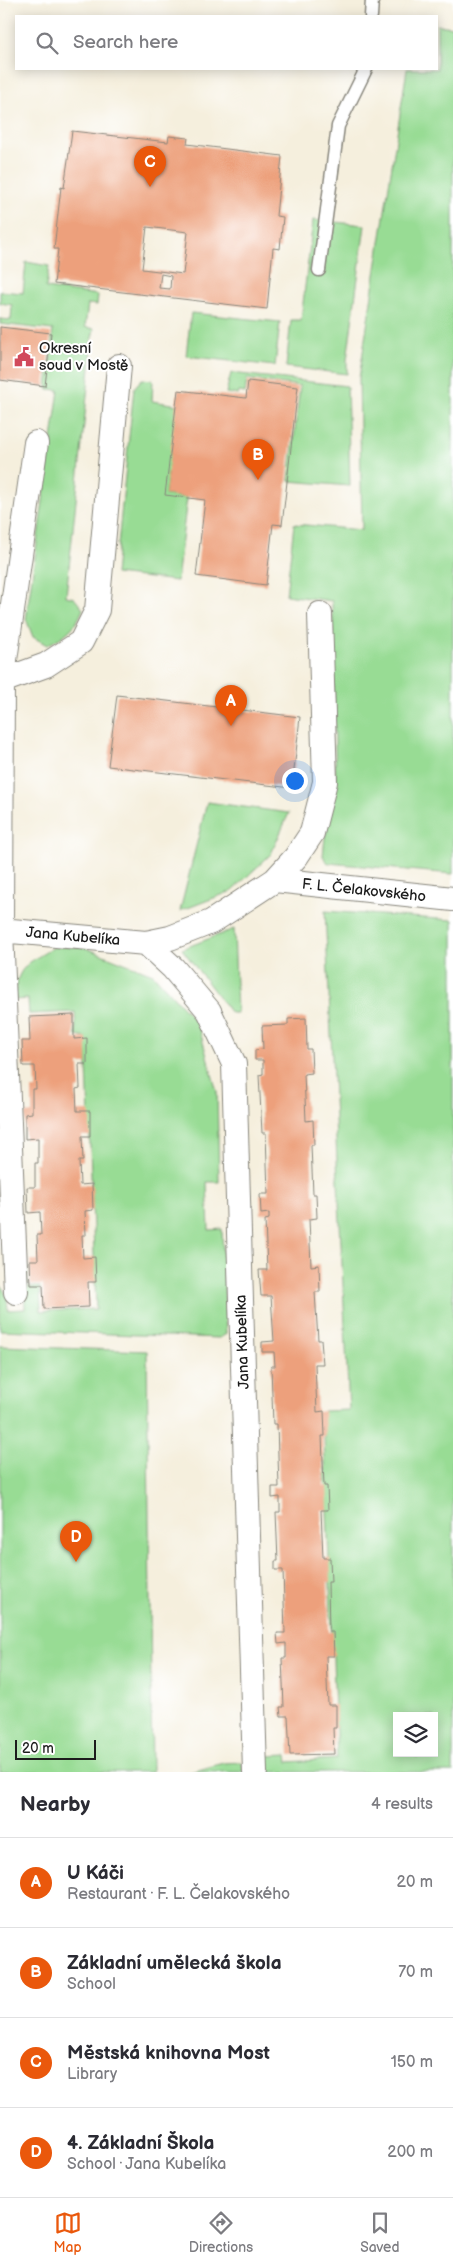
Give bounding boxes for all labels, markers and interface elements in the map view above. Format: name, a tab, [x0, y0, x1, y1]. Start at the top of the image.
search box	[15, 15, 438, 70]
icon: search	[33, 29, 61, 57]
text: Search here	[73, 31, 178, 54]
pin: C	[134, 146, 166, 187]
place label: Okresní soud v Mostě	[39, 339, 128, 375]
public building icon: Okresní soud v Mostě	[13, 346, 35, 368]
pin: B	[242, 439, 274, 480]
pin: A	[215, 685, 247, 726]
your location	[282, 768, 308, 794]
street label: F. L. Čelakovského	[301, 875, 427, 906]
street label: Jana Kubelíka	[25, 923, 121, 950]
street label: Jana Kubelíka	[231, 1294, 254, 1390]
pin: D	[60, 1521, 92, 1562]
map controls	[393, 1712, 438, 1757]
button: layers	[393, 1712, 438, 1757]
scale bar	[15, 1737, 96, 1760]
text: 20 m	[22, 1740, 54, 1757]
text: Nearby	[20, 1792, 90, 1817]
text: 4 results	[371, 1795, 433, 1814]
text: U Káči	[67, 1862, 124, 1885]
text: A	[31, 1873, 41, 1892]
text: 20 m	[397, 1873, 433, 1892]
text: Restaurant · F. L. Čelakovského	[67, 1885, 290, 1904]
text: Základní umělecká škola	[67, 1952, 282, 1975]
text: B	[30, 1963, 42, 1982]
text: 70 m	[398, 1963, 433, 1982]
text: School	[67, 1975, 116, 1994]
text: Městská knihovna Most	[67, 2042, 270, 2065]
text: C	[30, 2053, 42, 2072]
text: 150 m	[391, 2053, 433, 2072]
text: Library	[67, 2065, 117, 2084]
text: 4. Základní Škola	[67, 2132, 215, 2155]
text: D	[30, 2143, 42, 2162]
text: 200 m	[387, 2143, 433, 2162]
text: School · Jana Kubelíka	[67, 2155, 226, 2174]
tab: Map	[54, 2209, 82, 2256]
tab: Directions	[189, 2209, 253, 2256]
tab: Saved	[360, 2209, 399, 2256]

